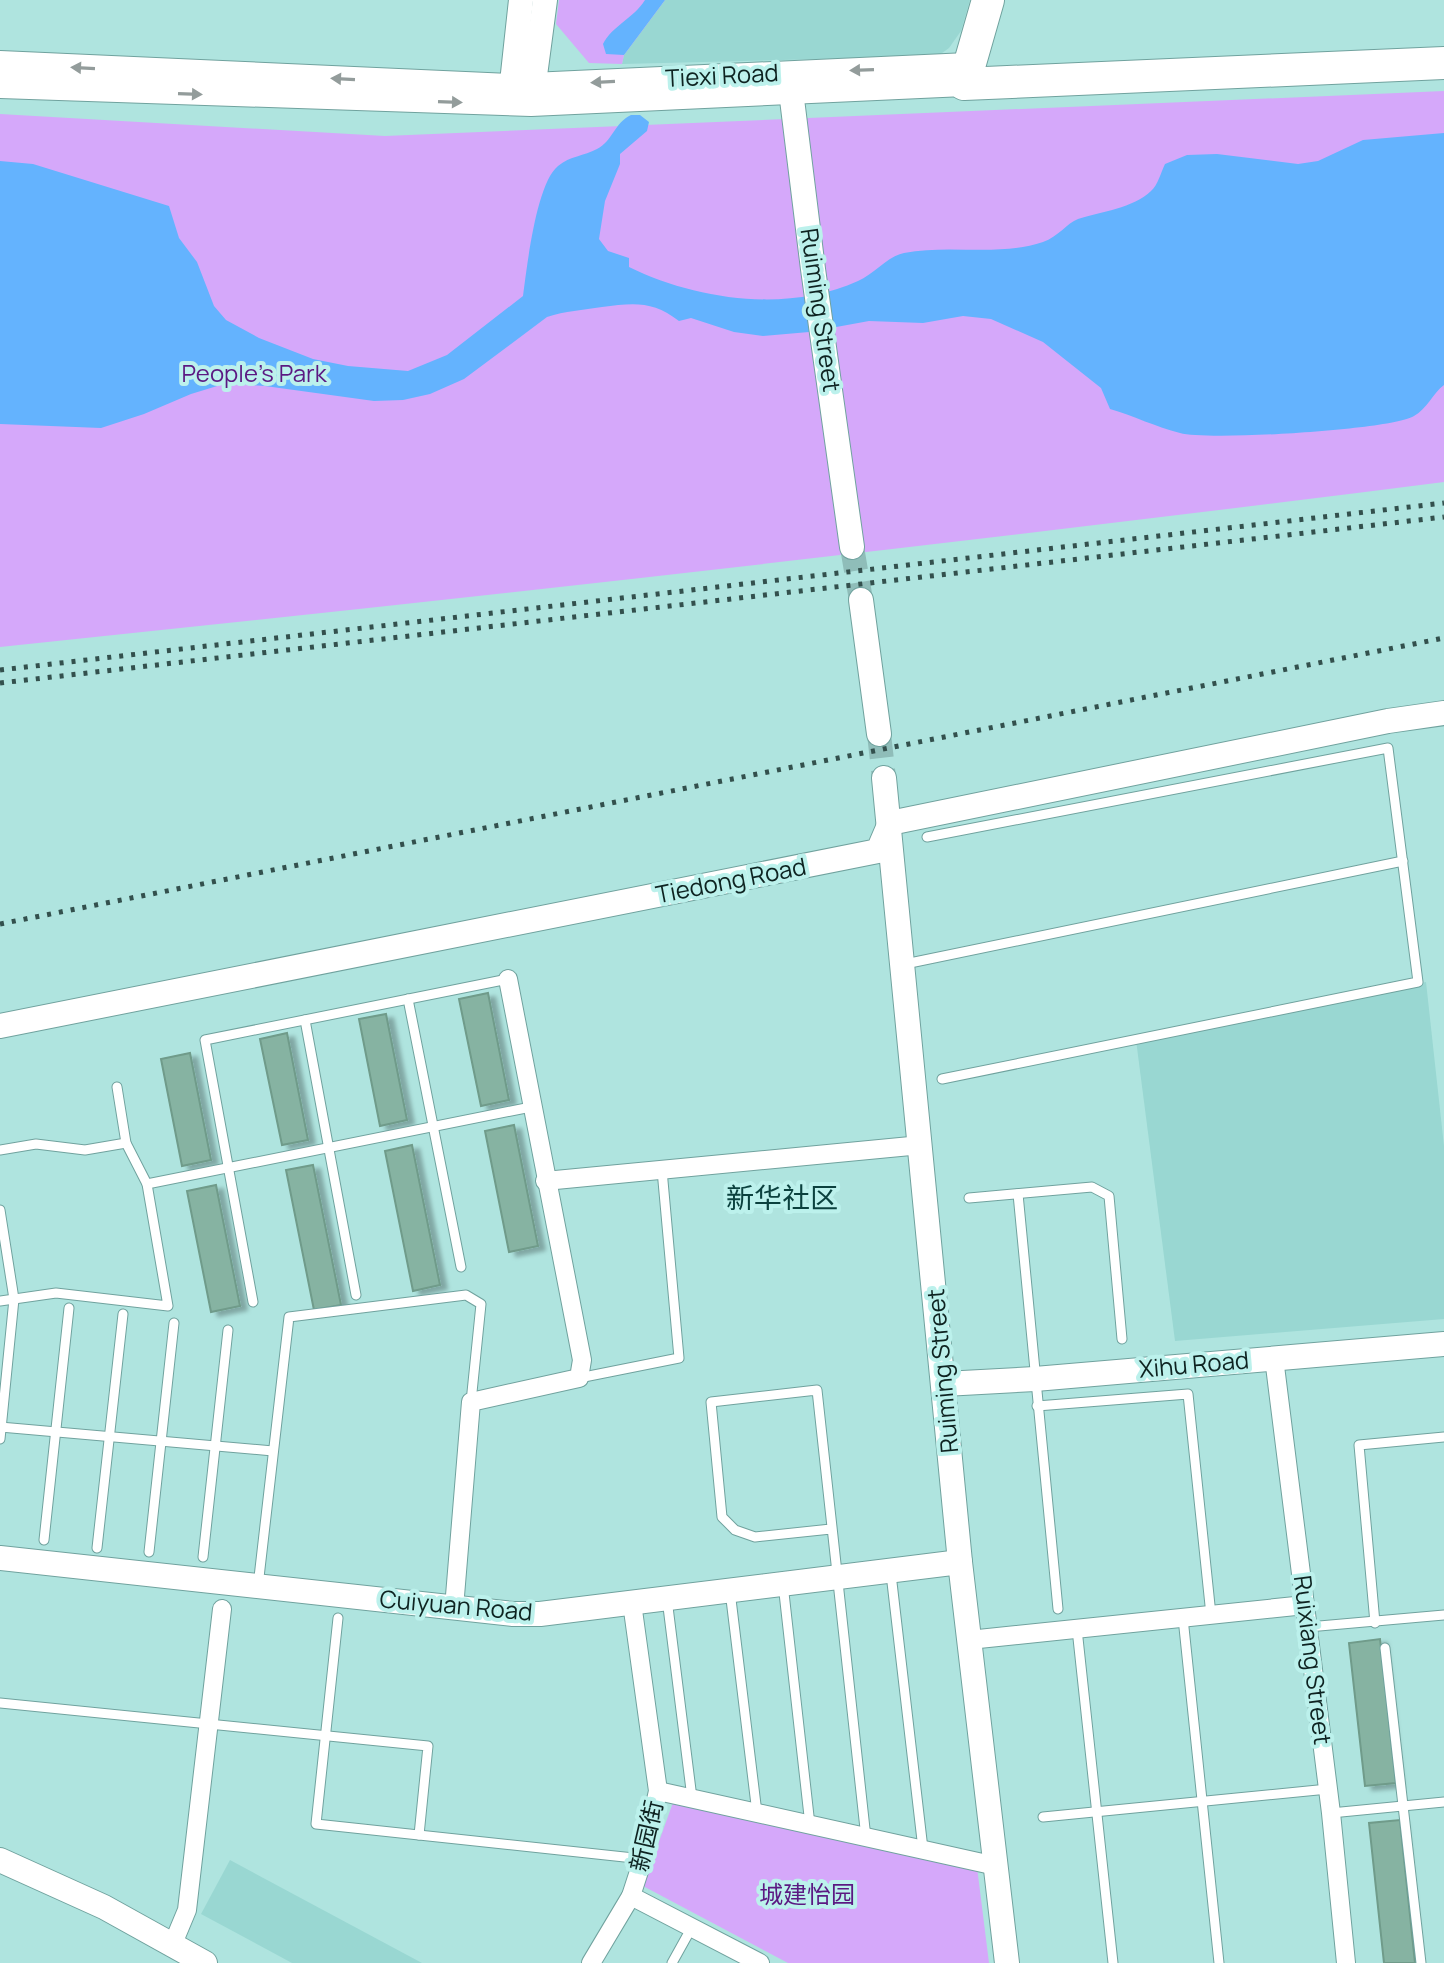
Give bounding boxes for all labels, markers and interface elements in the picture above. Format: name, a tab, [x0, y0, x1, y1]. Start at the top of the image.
street label: Tiexi Road	[664, 55, 779, 94]
one-way arrow	[70, 61, 95, 74]
one-way arrow	[849, 63, 874, 76]
one-way arrow	[330, 72, 355, 85]
one-way arrow	[590, 75, 615, 88]
one-way arrow	[178, 87, 203, 100]
one-way arrow	[438, 95, 463, 108]
street label: Ruiming Street	[794, 226, 849, 394]
park label: People's Park	[181, 356, 328, 389]
street label: Tiedong Road	[653, 849, 809, 910]
district label: 新华社区	[726, 1178, 838, 1216]
street label: Ruiming Street	[918, 1288, 965, 1455]
street label: Xihu Road	[1137, 1342, 1250, 1385]
street label: Ruixiang Street	[1287, 1573, 1340, 1746]
street label: Cuiyuan Road	[378, 1581, 534, 1628]
street label: 新园街	[621, 1797, 670, 1874]
park label: 城建怡园	[759, 1877, 855, 1910]

